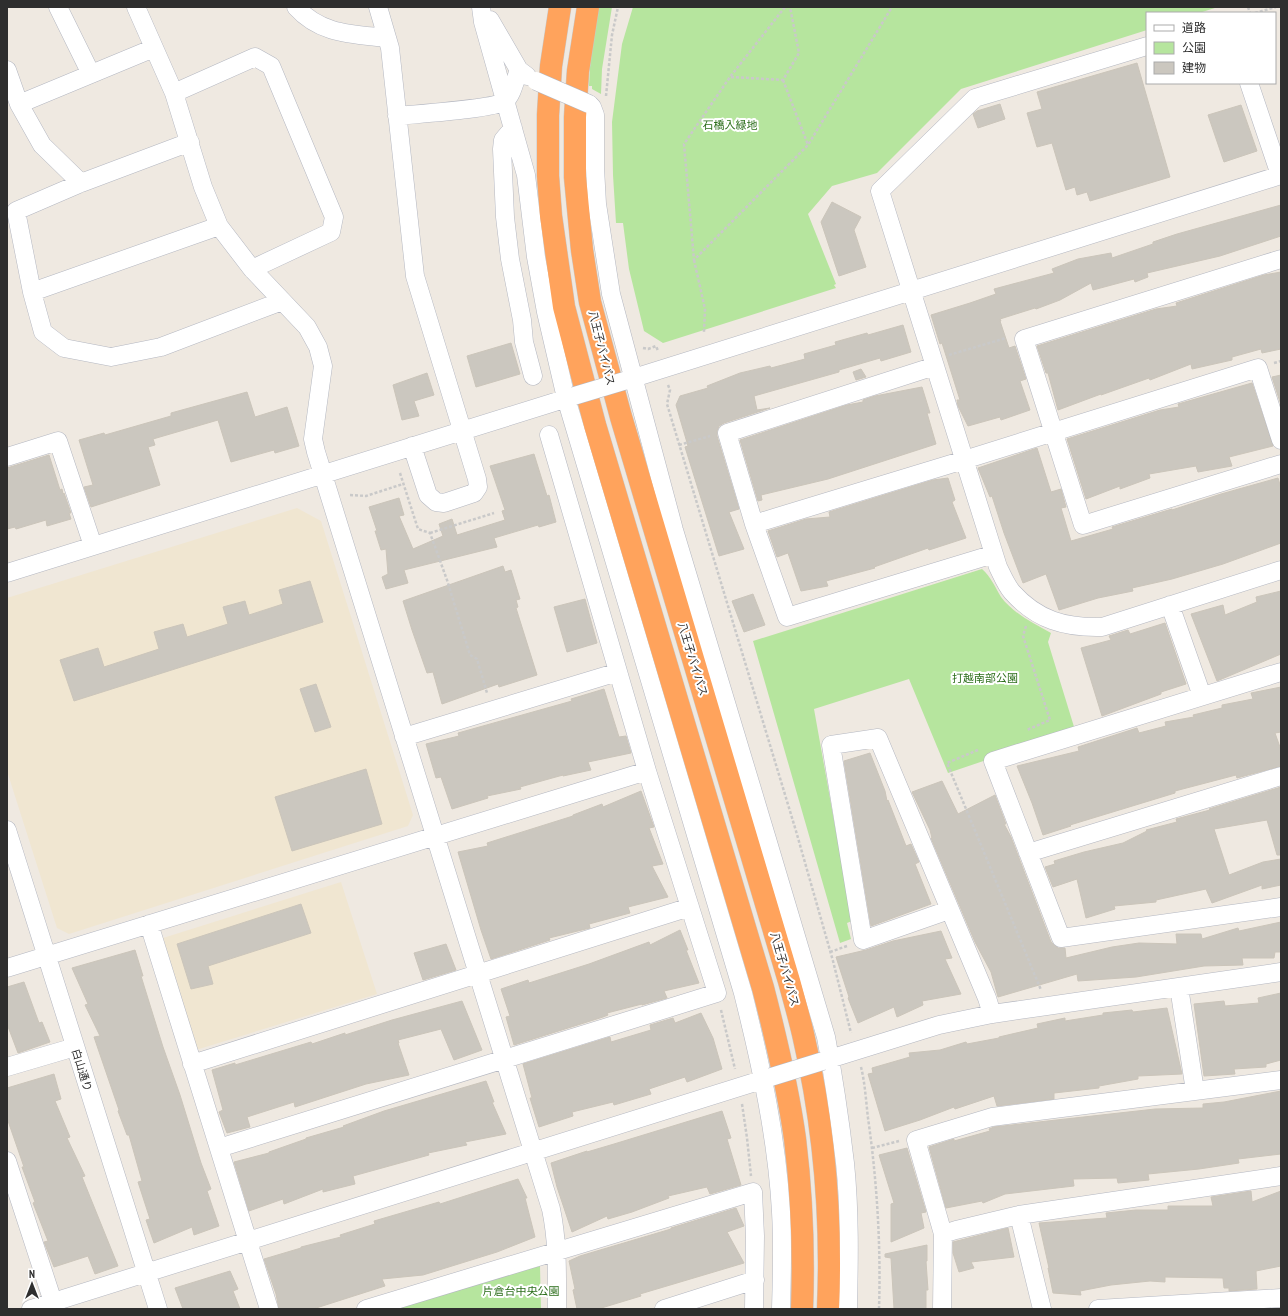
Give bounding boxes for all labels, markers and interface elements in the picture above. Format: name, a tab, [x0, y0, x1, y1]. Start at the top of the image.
legend	[1146, 12, 1276, 84]
text: 道路	[1182, 20, 1206, 35]
text: 公園	[1182, 40, 1206, 55]
text: 建物	[1182, 60, 1206, 75]
park label: 石橋入緑地	[703, 118, 758, 132]
street label: 八王子バイパス	[586, 309, 618, 387]
street label: 八王子バイパス	[675, 620, 711, 698]
park label: 打越南部公園	[952, 671, 1018, 685]
street label: 八王子バイパス	[768, 930, 802, 1008]
street label: 白山通り	[69, 1047, 95, 1093]
north arrow	[12, 1264, 52, 1304]
text: N	[29, 1267, 35, 1281]
park label: 片倉台中央公園	[483, 1284, 560, 1298]

